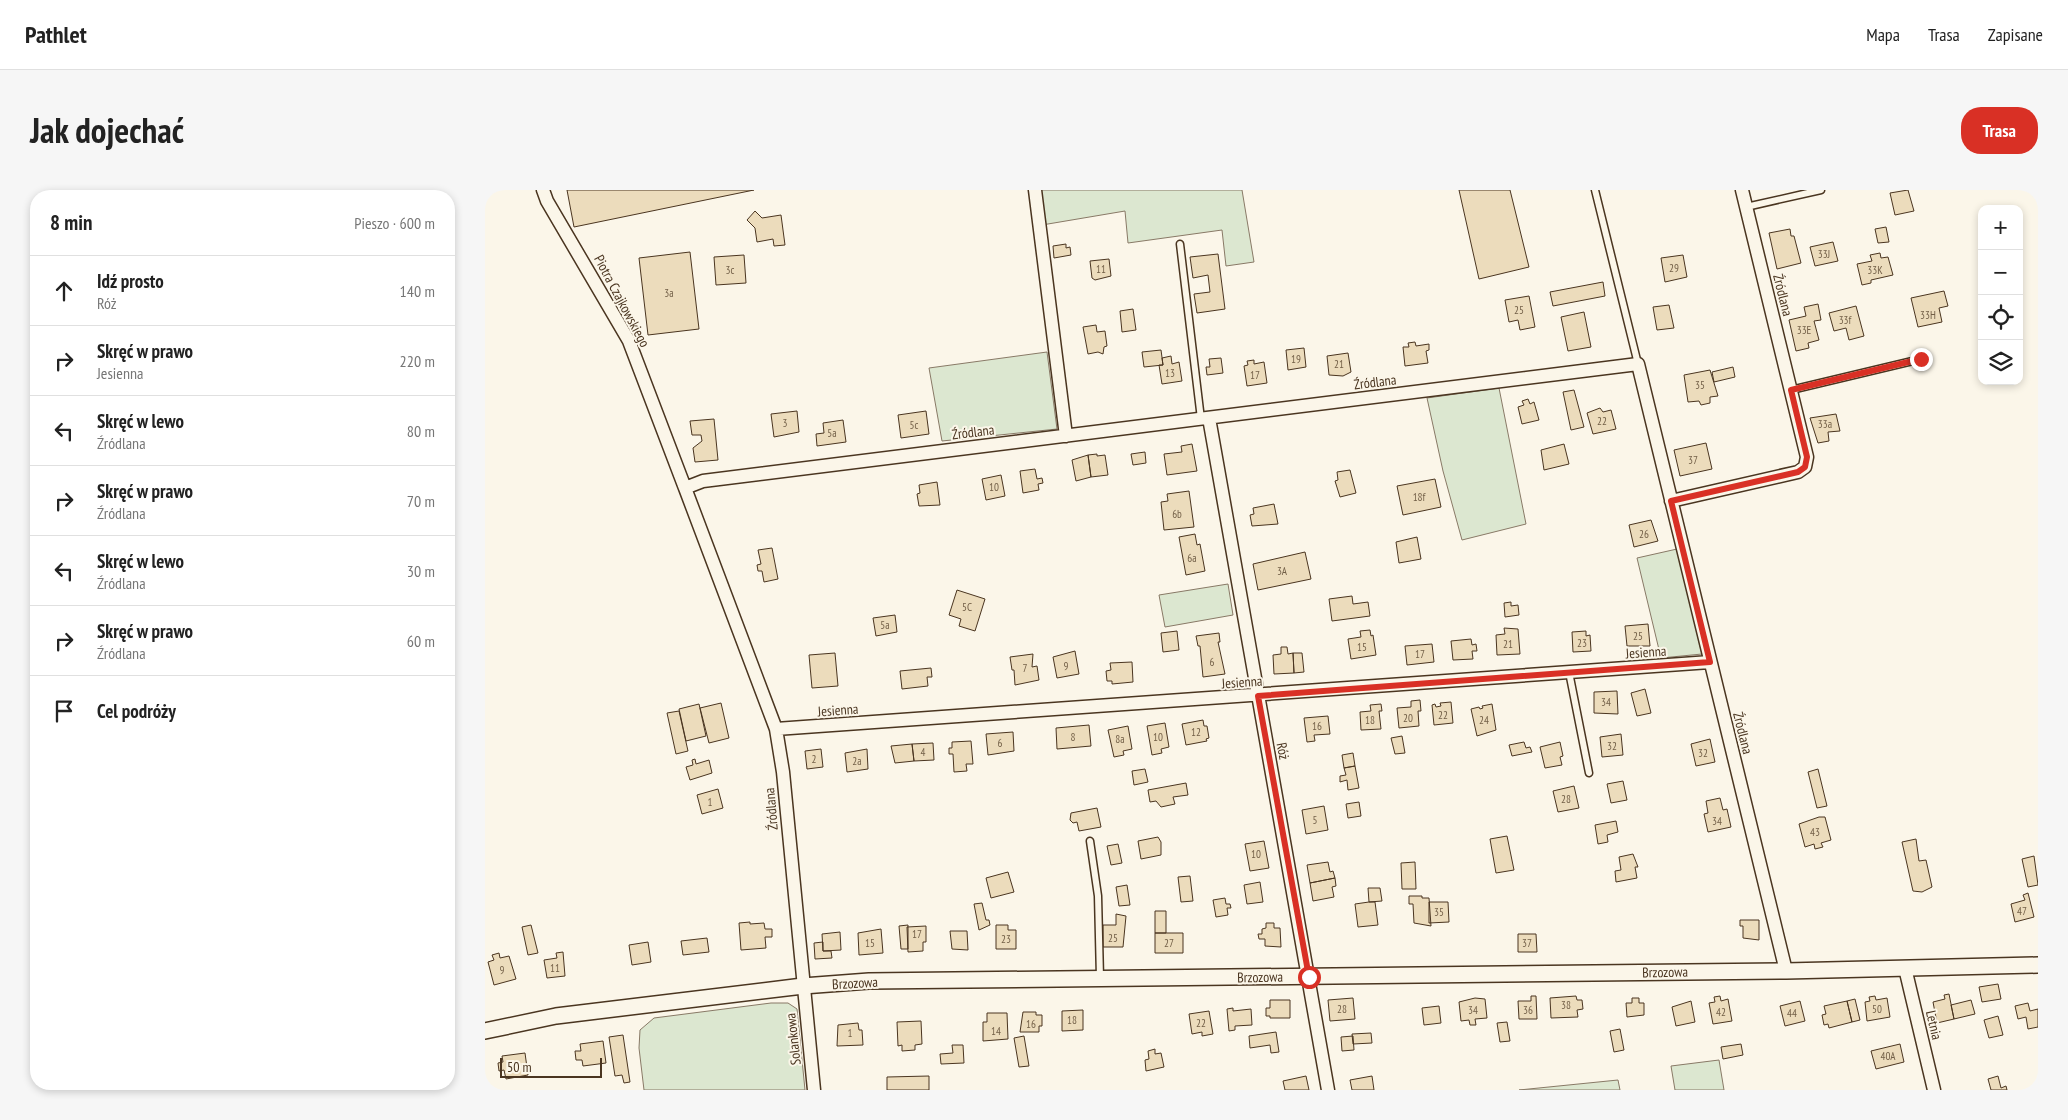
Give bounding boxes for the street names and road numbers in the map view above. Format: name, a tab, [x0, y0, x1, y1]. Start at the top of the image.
street label: Piotra Czajkowskiego	[590, 252, 654, 350]
street label: Źródlana	[1769, 272, 1797, 318]
street label: Źródlana	[1353, 370, 1397, 394]
street label: Źródlana	[951, 420, 995, 444]
street label: Jesienna	[1624, 642, 1667, 662]
street label: Jesienna	[1220, 672, 1263, 692]
street label: Jesienna	[816, 700, 859, 720]
street label: Źródlana	[1729, 710, 1757, 756]
street label: Róż	[1273, 741, 1293, 761]
street label: Źródlana	[760, 787, 782, 831]
street label: Brzozowa	[1642, 963, 1688, 981]
street label: Brzozowa	[1237, 968, 1283, 986]
street label: Brzozowa	[832, 973, 878, 993]
street label: Letnia	[1922, 1009, 1946, 1041]
street label: Solankowa	[781, 1012, 805, 1066]

